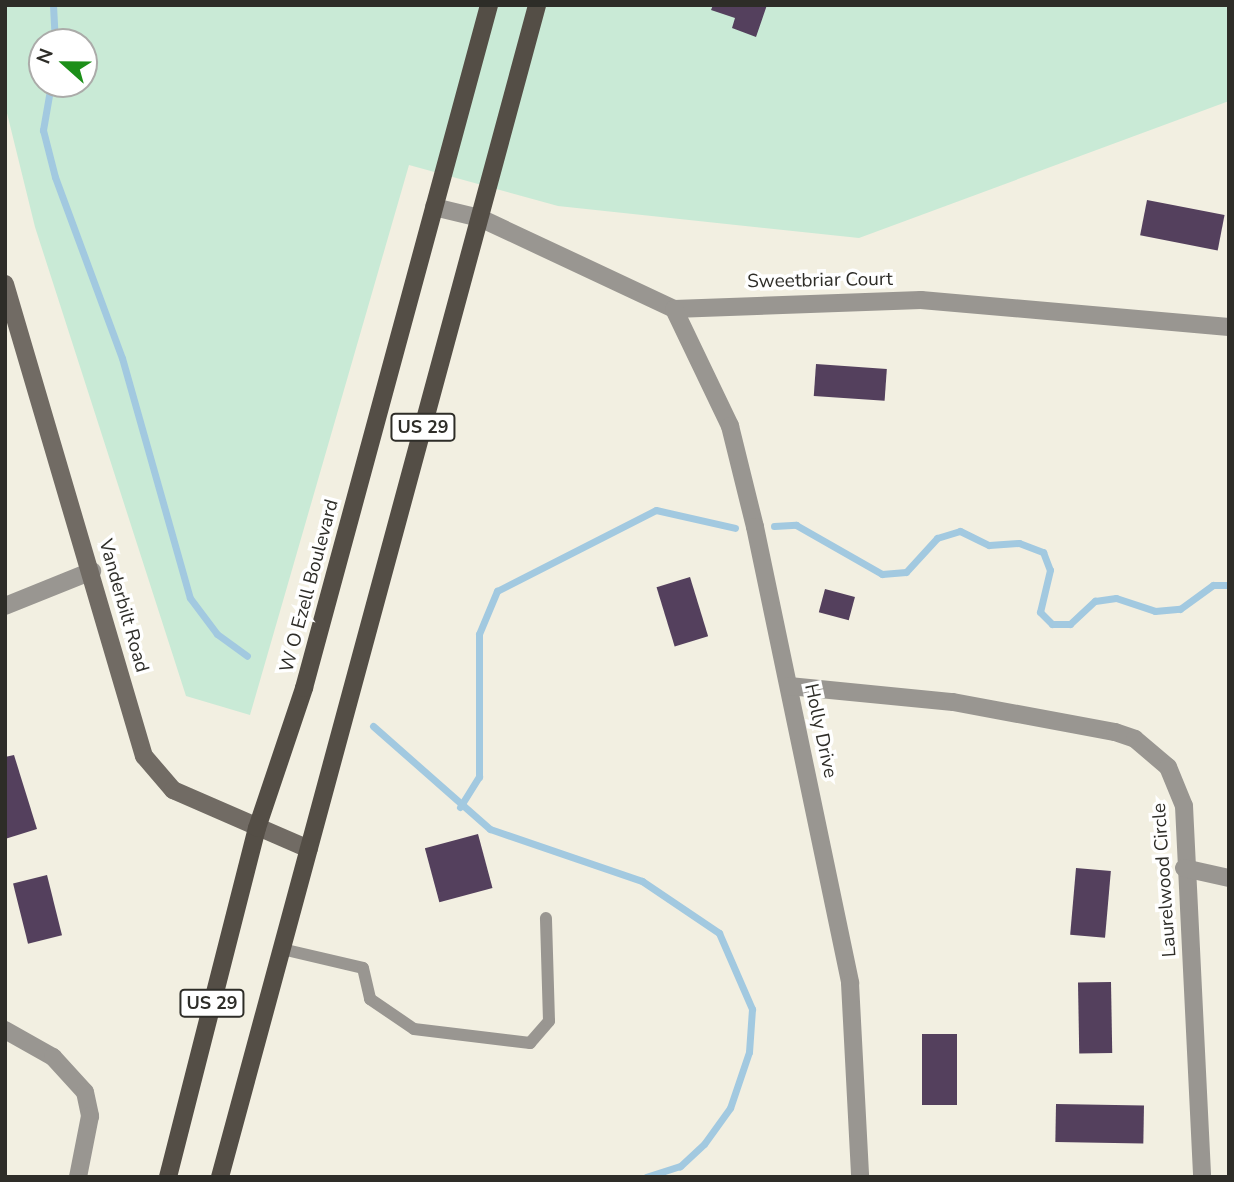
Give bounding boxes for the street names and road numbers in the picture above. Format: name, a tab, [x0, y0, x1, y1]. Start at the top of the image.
street label: Sweetbriar Court	[747, 268, 893, 294]
road number: US 29	[390, 412, 456, 442]
street label: W O Ezell Boulevard	[276, 497, 344, 675]
street label: Vanderbilt Road	[93, 537, 153, 675]
street label: Holly Drive	[799, 682, 841, 780]
street label: Laurelwood Circle	[1148, 802, 1182, 958]
road number: US 29	[179, 988, 245, 1018]

